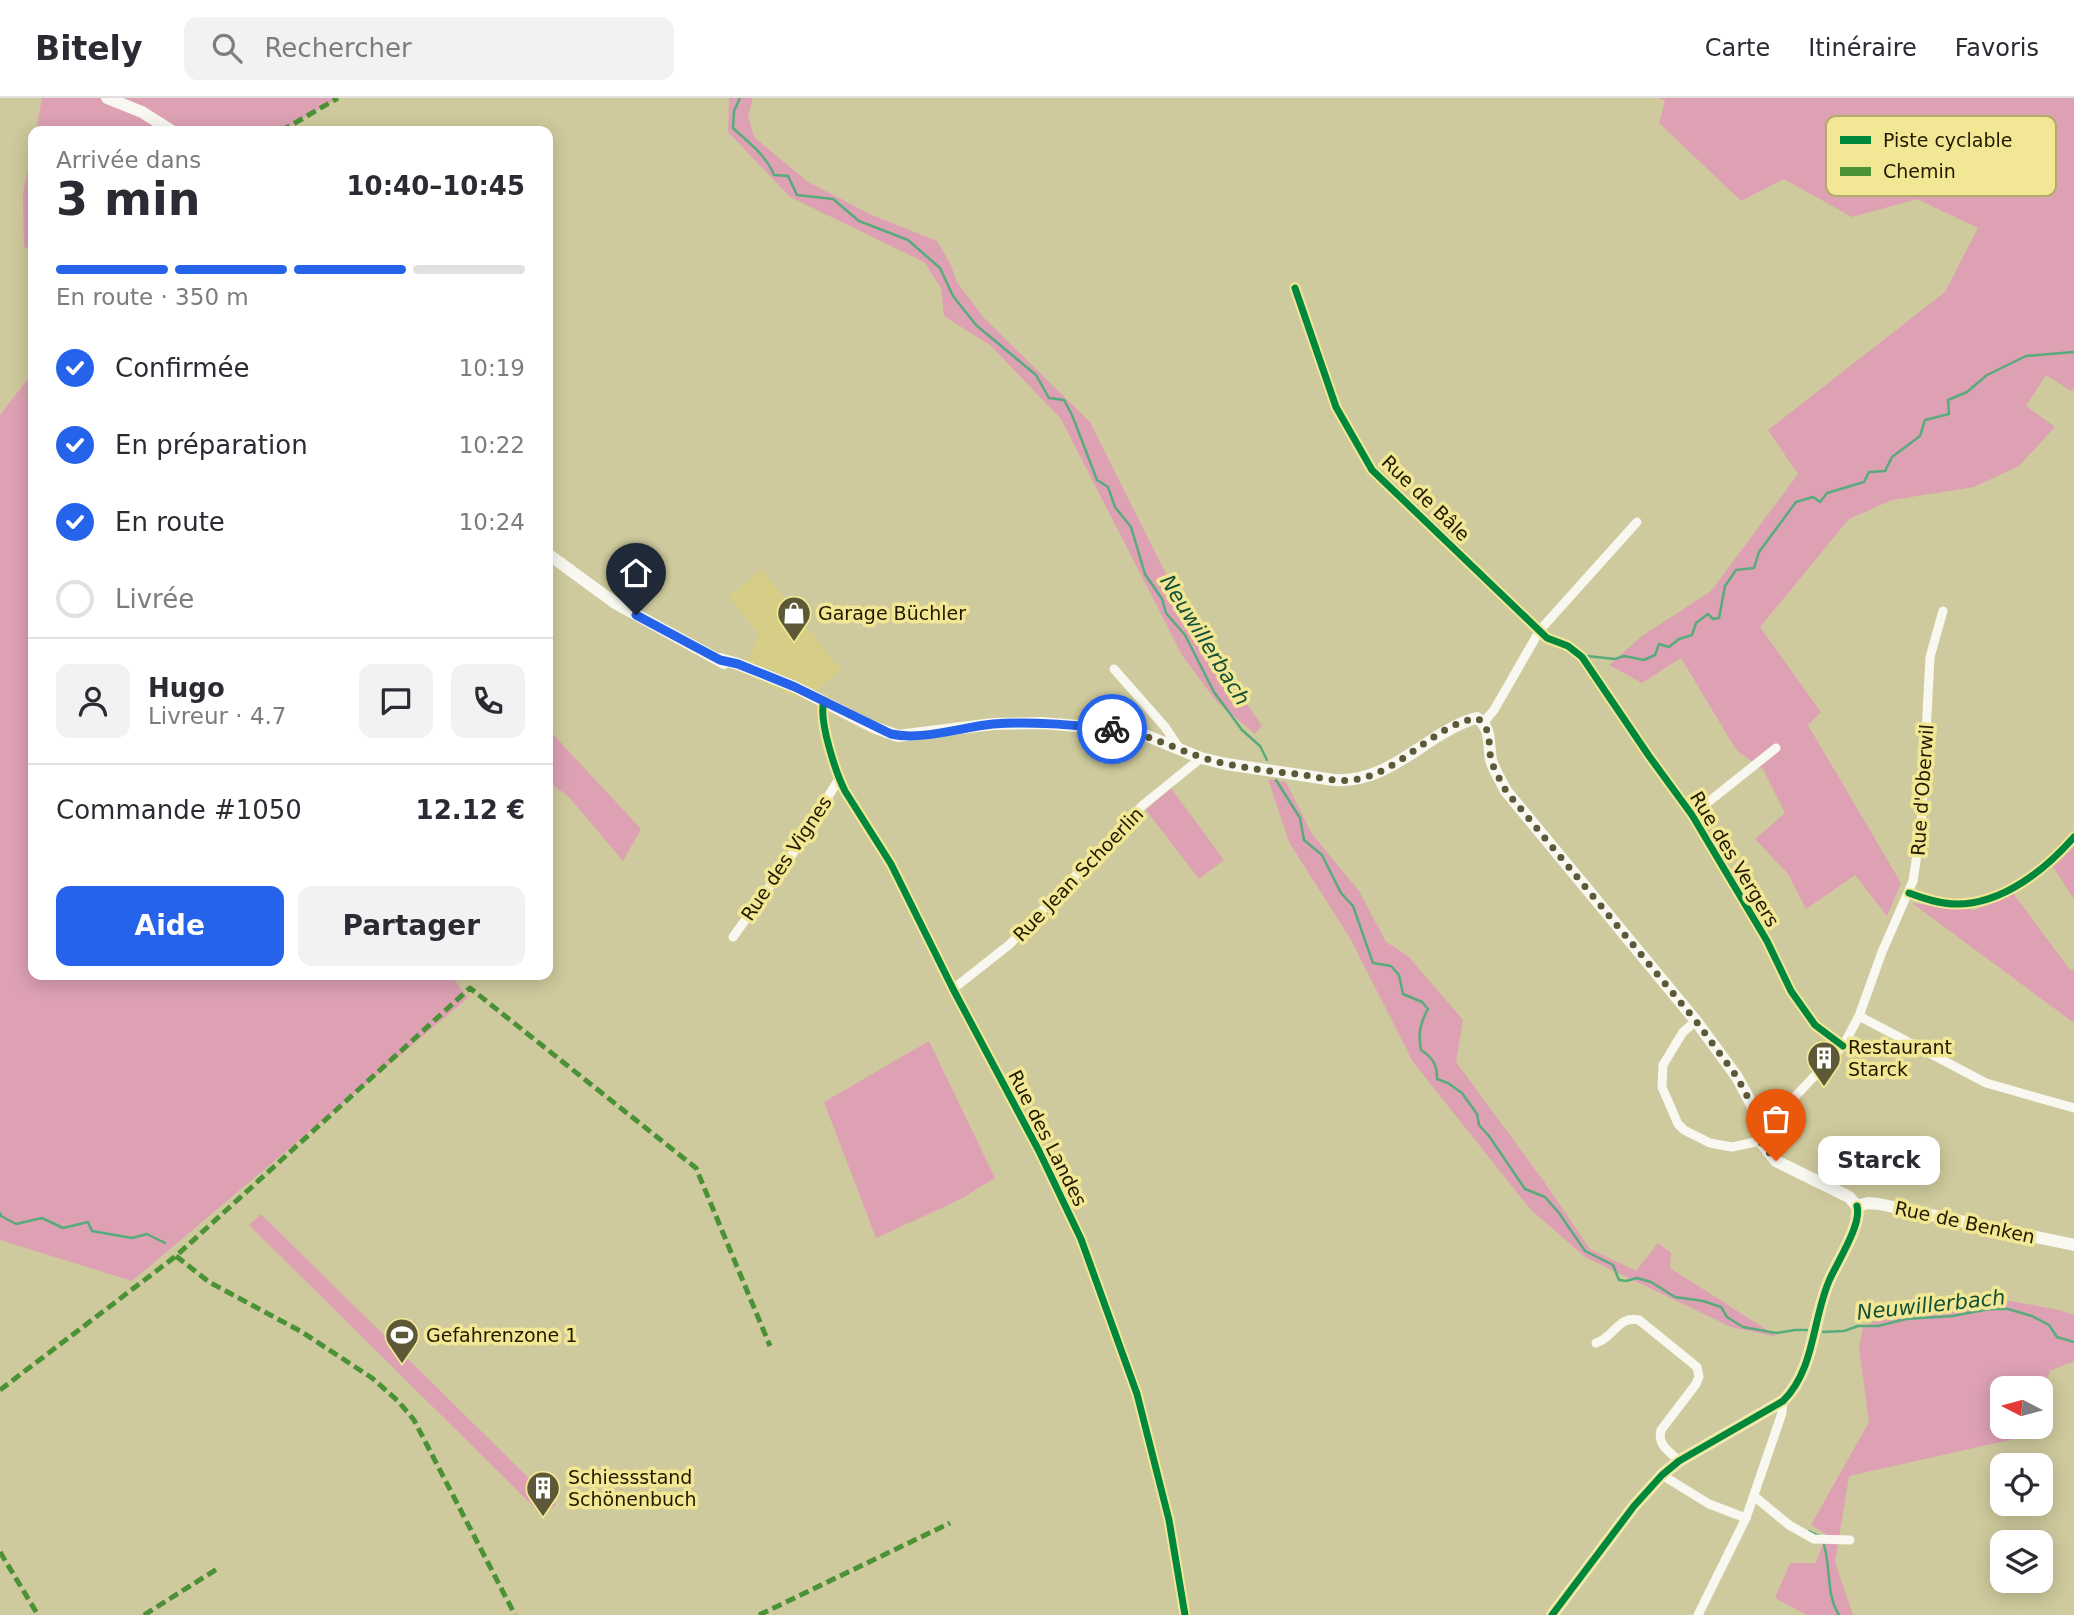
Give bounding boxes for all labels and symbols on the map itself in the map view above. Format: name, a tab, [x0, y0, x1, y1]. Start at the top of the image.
legend	[1826, 116, 2056, 196]
text: Piste cyclable	[1883, 129, 2012, 151]
text: Chemin	[1883, 160, 1956, 182]
street label: Rue de Bâle	[1378, 451, 1474, 545]
pin	[606, 543, 666, 615]
water label: Neuwillerbach	[1155, 570, 1255, 710]
shop icon: Garage Büchler	[775, 594, 813, 643]
place label: Garage Büchler	[818, 602, 966, 624]
courier	[1077, 694, 1147, 764]
street label: Rue d'Oberwil	[1906, 723, 1938, 857]
street label: Rue des Vergers	[1686, 787, 1784, 931]
street label: Rue des Vignes	[736, 792, 836, 924]
street label: Rue Jean Schoerlin	[1008, 803, 1148, 945]
place label: Restaurant Starck	[1848, 1036, 1952, 1080]
building icon: Restaurant Starck	[1805, 1039, 1843, 1088]
street label: Rue des Landes	[1004, 1066, 1092, 1210]
pin	[1746, 1089, 1806, 1161]
callout: Starck	[1818, 1136, 1940, 1186]
street label: Rue de Benken	[1893, 1196, 2037, 1248]
water label: Neuwillerbach	[1856, 1285, 2006, 1325]
sports icon: Gefahrenzone 1	[383, 1316, 421, 1365]
place label: Gefahrenzone 1	[426, 1324, 577, 1346]
north arrow	[1990, 1376, 2053, 1438]
place label: Schiessstand Schönenbuch	[568, 1466, 697, 1510]
building icon: Schiessstand Schönenbuch	[524, 1469, 562, 1518]

